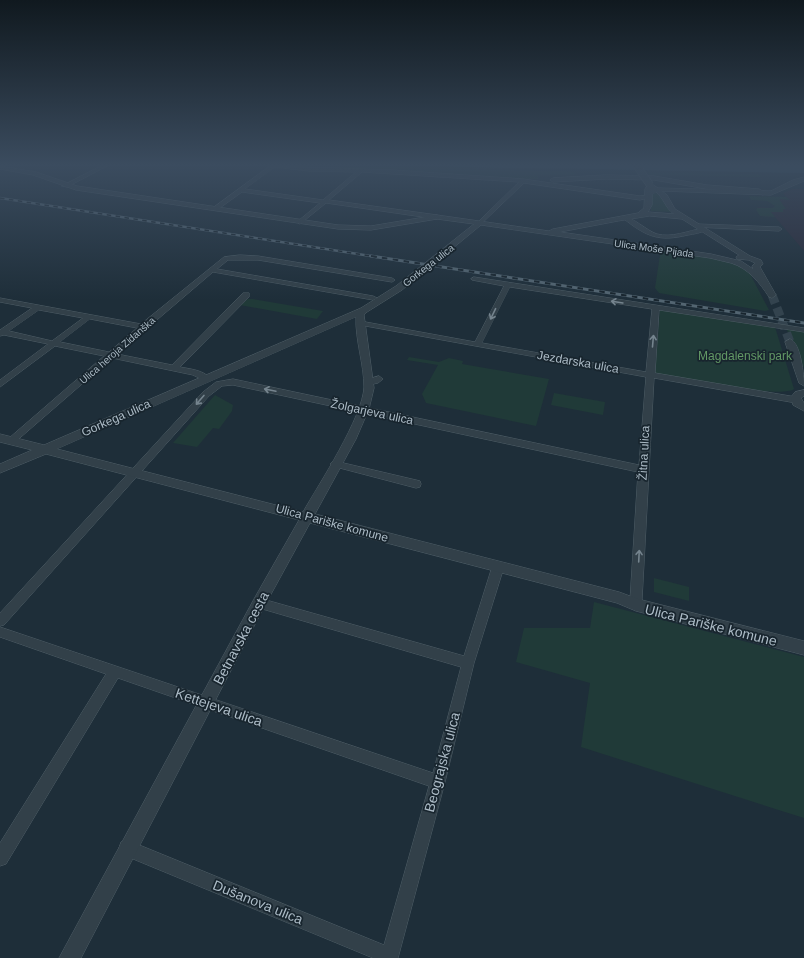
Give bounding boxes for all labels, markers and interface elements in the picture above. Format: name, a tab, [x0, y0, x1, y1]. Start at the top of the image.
street label: Ulica Moše Pijada	[614, 237, 695, 260]
street label: Gorkega ulica	[401, 242, 456, 289]
one-way arrow	[611, 297, 624, 305]
one-way arrow	[489, 308, 496, 320]
street label: Ulica heroja Zidanška	[77, 314, 158, 386]
one-way arrow	[649, 335, 656, 348]
street label: Jezdarska ulica	[536, 348, 620, 376]
park label: Magdalenski park	[698, 349, 793, 363]
one-way arrow	[264, 385, 277, 393]
one-way arrow	[196, 395, 205, 405]
street label: Žolgarjeva ulica	[329, 395, 415, 428]
street label: Gorkega ulica	[79, 396, 153, 439]
street label: Žitna ulica	[635, 425, 652, 481]
street label: Ulica Pariške komune	[274, 501, 390, 545]
one-way arrow	[636, 550, 643, 563]
street label: Betnavska cesta	[210, 589, 272, 687]
street label: Ulica Pariške komune	[643, 601, 779, 649]
street label: Kettejeva ulica	[173, 685, 265, 729]
street label: Beograjska ulica	[421, 710, 463, 814]
street label: Dušanova ulica	[211, 877, 306, 927]

